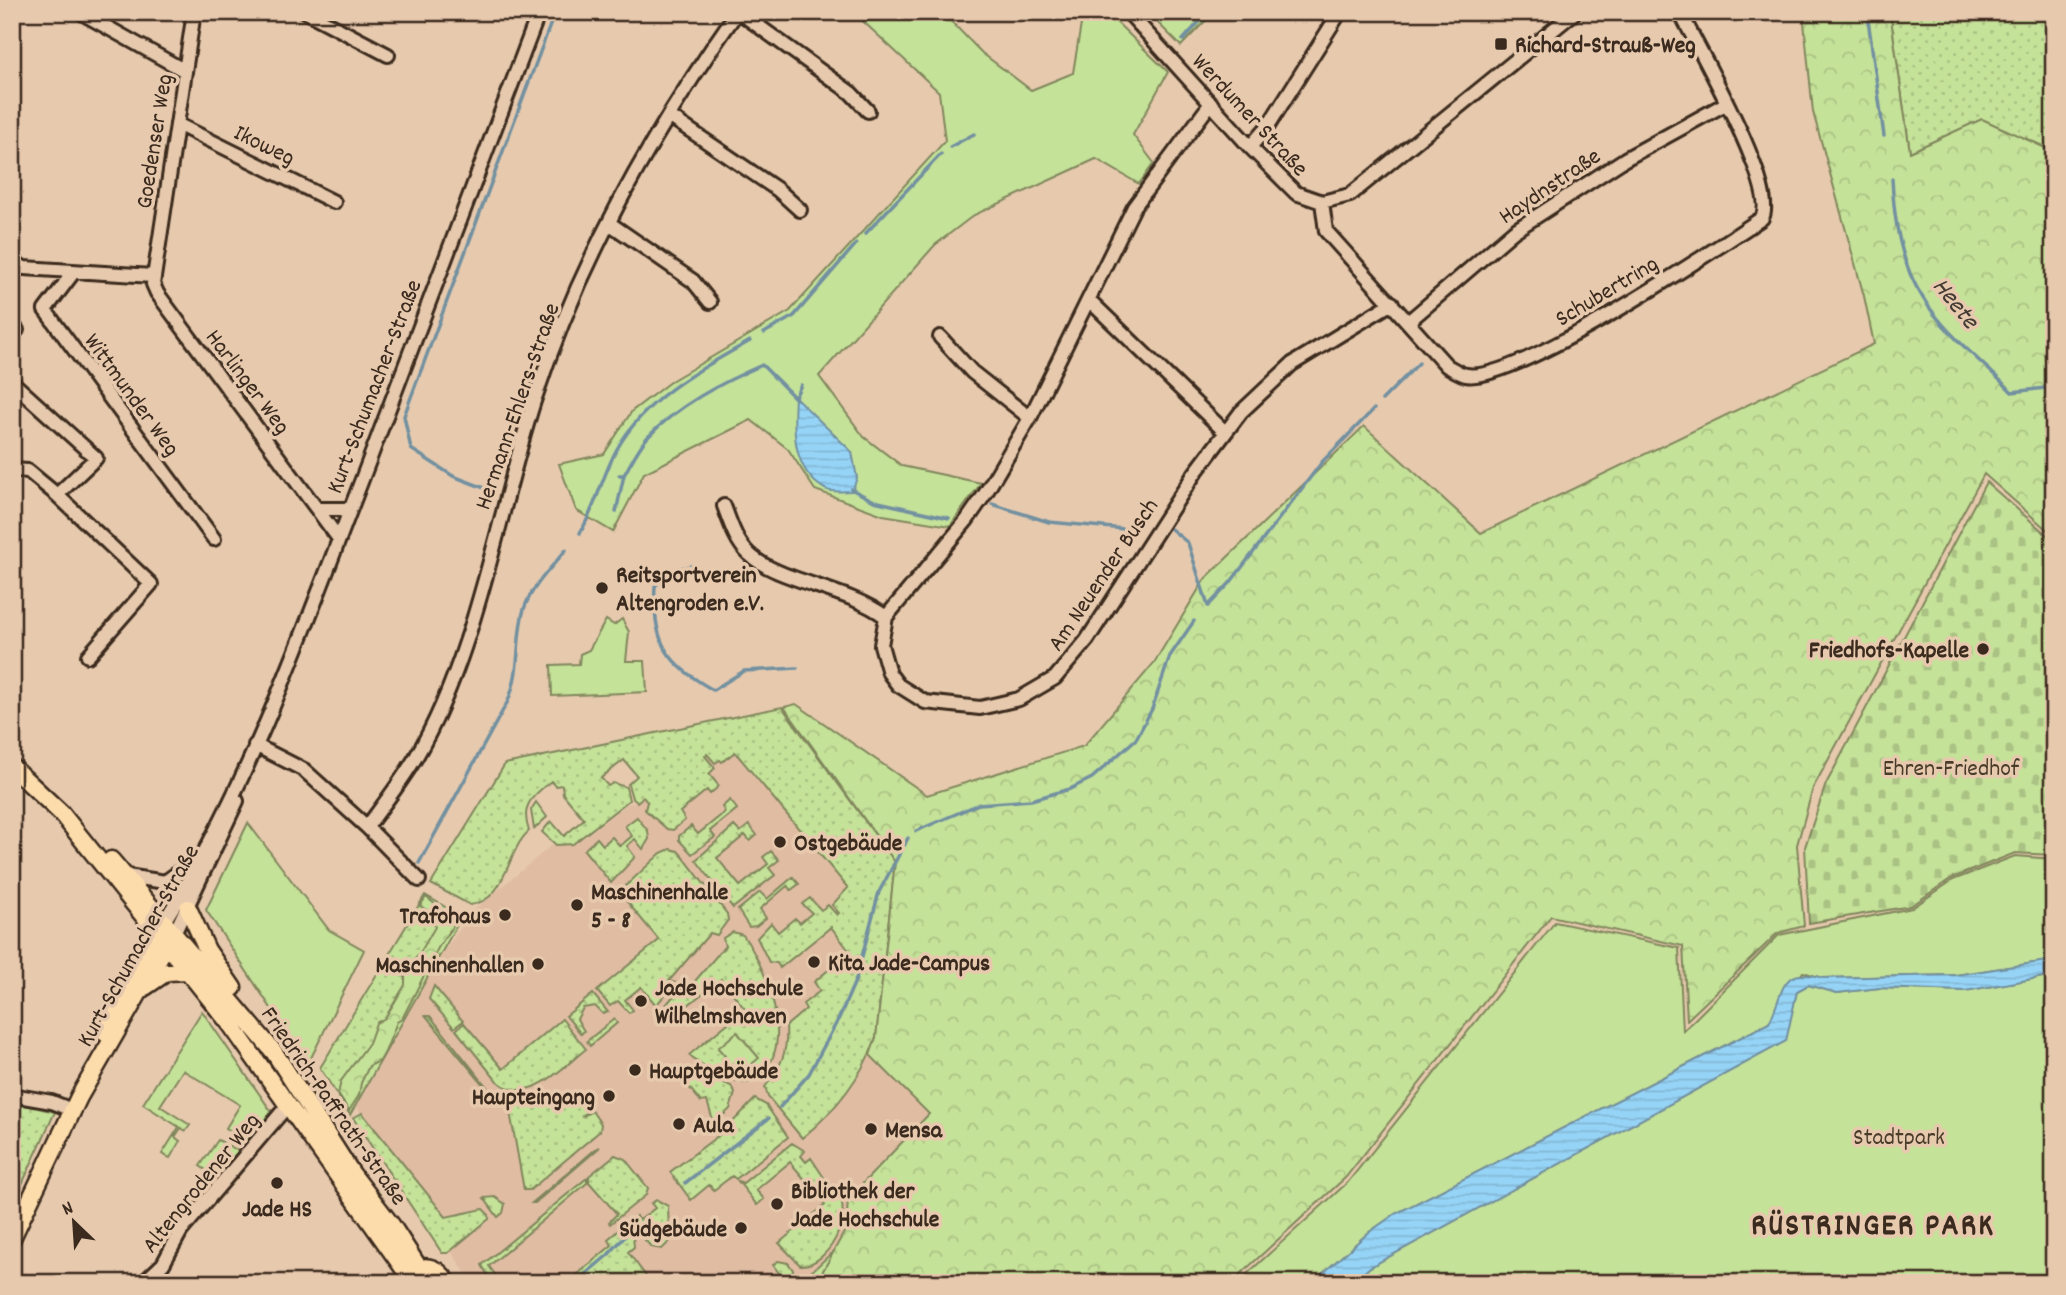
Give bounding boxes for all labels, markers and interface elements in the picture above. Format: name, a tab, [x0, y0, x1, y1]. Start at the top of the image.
place label: Richard-Strauß-Weg	[1515, 30, 1696, 64]
marker: Richard-Strauß-Weg	[1493, 36, 1509, 52]
street label: Werdumer Straße	[1183, 47, 1315, 185]
street label: Goedenser Weg	[129, 72, 183, 211]
street label: Ikoweg	[227, 117, 300, 176]
street label: Haydnstraße	[1493, 141, 1609, 234]
street label: Schubertring	[1549, 248, 1666, 337]
water label: Heete	[1922, 270, 1988, 339]
street label: Kurt-Schumacher-Straße	[319, 275, 432, 499]
street label: Hermann-Ehlers-Straße	[467, 299, 570, 515]
street label: Harlinger Weg	[196, 323, 297, 443]
street label: Wittmunder Weg	[74, 327, 187, 464]
street label: Am Neuender Busch	[1041, 492, 1168, 659]
place label: Reitsportverein Altengroden e.V.	[616, 560, 764, 622]
marker: Reitsportverein Altengroden e.V.	[594, 580, 610, 596]
place label: Friedhofs-Kapelle	[1809, 635, 1969, 669]
marker: Friedhofs-Kapelle	[1975, 641, 1991, 657]
park label: Ehren-Friedhof	[1883, 753, 2020, 787]
place label: Ostgebäude	[794, 828, 903, 862]
marker: Ostgebäude	[772, 834, 788, 850]
street label: Kurt-Schumacher-Straße	[70, 839, 209, 1054]
place label: Maschinenhalle 5 - 8	[591, 877, 729, 939]
marker: Maschinenhalle 5 - 8	[569, 897, 585, 913]
place label: Trafohaus	[399, 901, 491, 935]
marker: Trafohaus	[497, 907, 513, 923]
place label: Kita Jade-Campus	[828, 948, 990, 982]
place label: Maschinenhallen	[375, 950, 524, 984]
marker: Kita Jade-Campus	[806, 954, 822, 970]
marker: Maschinenhallen	[530, 956, 546, 972]
place label: Jade Hochschule Wilhelmshaven	[655, 973, 804, 1035]
marker: Jade Hochschule Wilhelmshaven	[633, 993, 649, 1009]
street label: Friedrich-Paffrath-Straße	[251, 1000, 414, 1213]
place label: Hauptgebäude	[649, 1056, 779, 1090]
marker: Hauptgebäude	[627, 1062, 643, 1078]
place label: Haupteingang	[472, 1082, 595, 1116]
marker: Haupteingang	[601, 1088, 617, 1104]
street label: Altengrodener Weg	[135, 1106, 270, 1261]
place label: Aula	[693, 1110, 734, 1144]
place label: Mensa	[885, 1115, 943, 1149]
marker: Aula	[671, 1116, 687, 1132]
marker: Mensa	[863, 1121, 879, 1137]
park label: Stadtpark	[1853, 1122, 1945, 1156]
marker: Jade HS	[269, 1175, 285, 1191]
place label: Bibliothek der Jade Hochschule	[791, 1176, 940, 1238]
north arrow	[38, 1186, 108, 1256]
place label: Jade HS	[242, 1194, 312, 1228]
text: N	[58, 1196, 78, 1224]
marker: Bibliothek der Jade Hochschule	[769, 1196, 785, 1212]
district label: RÜSTRINGER PARK	[1751, 1205, 1995, 1251]
place label: Südgebäude	[619, 1214, 727, 1248]
marker: Südgebäude	[733, 1220, 749, 1236]

